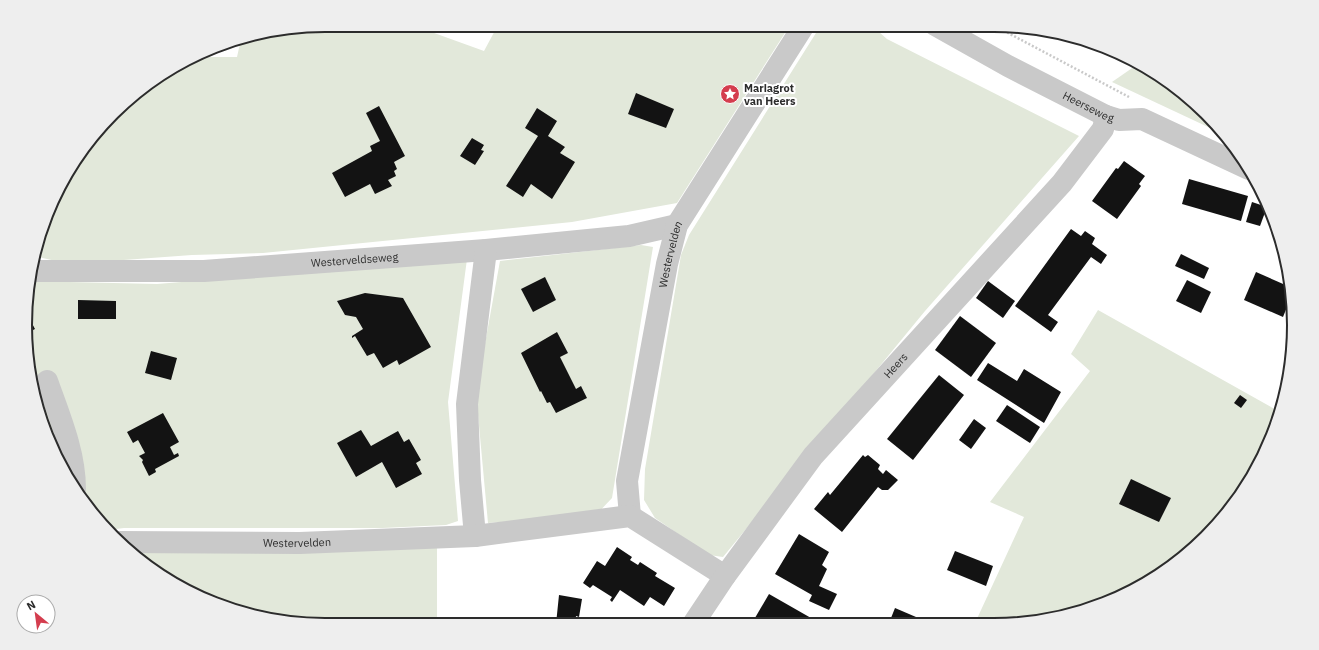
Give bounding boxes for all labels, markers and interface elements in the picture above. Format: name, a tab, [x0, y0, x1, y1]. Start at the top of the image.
place label: Mariagrot van Heers	[744, 81, 796, 108]
place icon: Mariagrot van Heers	[719, 83, 741, 105]
street label: Heerseweg	[1060, 88, 1116, 125]
street label: Westervelden	[656, 218, 685, 289]
street label: Westerveldseweg	[310, 250, 399, 270]
street label: Heers	[881, 350, 911, 381]
street label: Westervelden	[263, 535, 331, 550]
north arrow	[16, 594, 56, 634]
text: N	[24, 597, 38, 613]

